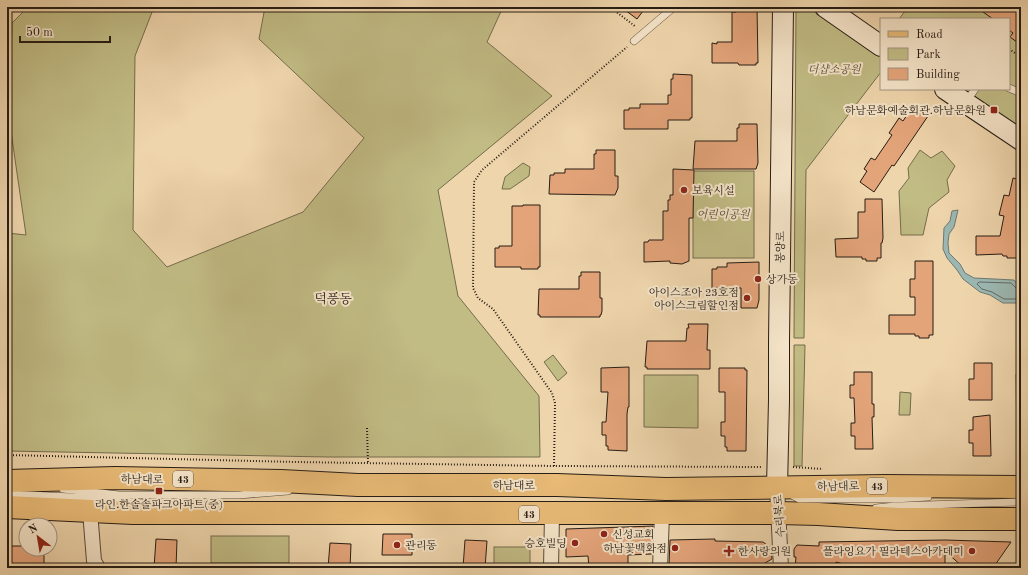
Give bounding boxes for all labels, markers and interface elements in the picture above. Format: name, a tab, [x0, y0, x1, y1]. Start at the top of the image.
scale bar	[20, 18, 110, 44]
legend	[880, 18, 1010, 90]
text: 50 m	[26, 26, 53, 39]
text: Road	[916, 29, 943, 41]
text: Park	[916, 49, 941, 61]
park label: 더샵소공원	[807, 63, 862, 76]
text: Building	[916, 69, 960, 81]
place label: 하남문화예술회관.하남문화원	[845, 104, 986, 117]
marker: 하남문화예술회관.하남문화원	[989, 105, 999, 115]
marker: 보육시설	[679, 185, 689, 195]
place label: 보육시설	[692, 185, 735, 197]
park label: 어린이공원	[696, 208, 751, 221]
street label: 봉양로	[774, 231, 787, 263]
marker: 상가동	[753, 274, 763, 284]
place label: 상가동	[766, 274, 798, 286]
place label: 아이스조아 23호점 아이스크림할인점	[649, 286, 739, 312]
district label: 덕풍동	[314, 291, 352, 306]
marker: 아이스조아 23호점 아이스크림할인점	[742, 293, 752, 303]
road number: 43	[173, 471, 193, 487]
street label: 하남대로	[121, 474, 164, 486]
road number: 43	[867, 478, 887, 494]
street label: 하남대로	[493, 480, 536, 492]
street label: 하남대로	[817, 481, 860, 493]
marker: 라인.한솔솔파크아파트(중)	[154, 486, 164, 496]
street label: 수리북로	[772, 494, 787, 538]
place label: 라인.한솔솔파크아파트(중)	[95, 498, 223, 511]
road number: 43	[519, 506, 539, 522]
north arrow	[18, 517, 58, 557]
text: N	[27, 523, 41, 537]
marker: 신성교회	[599, 529, 609, 539]
place label: 신성교회	[612, 529, 655, 541]
place label: 승호빌딩	[524, 537, 567, 550]
marker: 승호빌딩	[570, 538, 580, 548]
marker: 관리동	[392, 540, 402, 550]
place label: 관리동	[405, 540, 437, 552]
place label: 하남꽃백화점	[603, 543, 667, 555]
marker: 하남꽃백화점	[670, 543, 680, 553]
marker: 한사랑의원	[723, 545, 735, 557]
place label: 플라잉요가 필라테스아카데미	[823, 545, 964, 558]
place label: 한사랑의원	[738, 546, 791, 558]
marker: 플라잉요가 필라테스아카데미	[967, 546, 977, 556]

